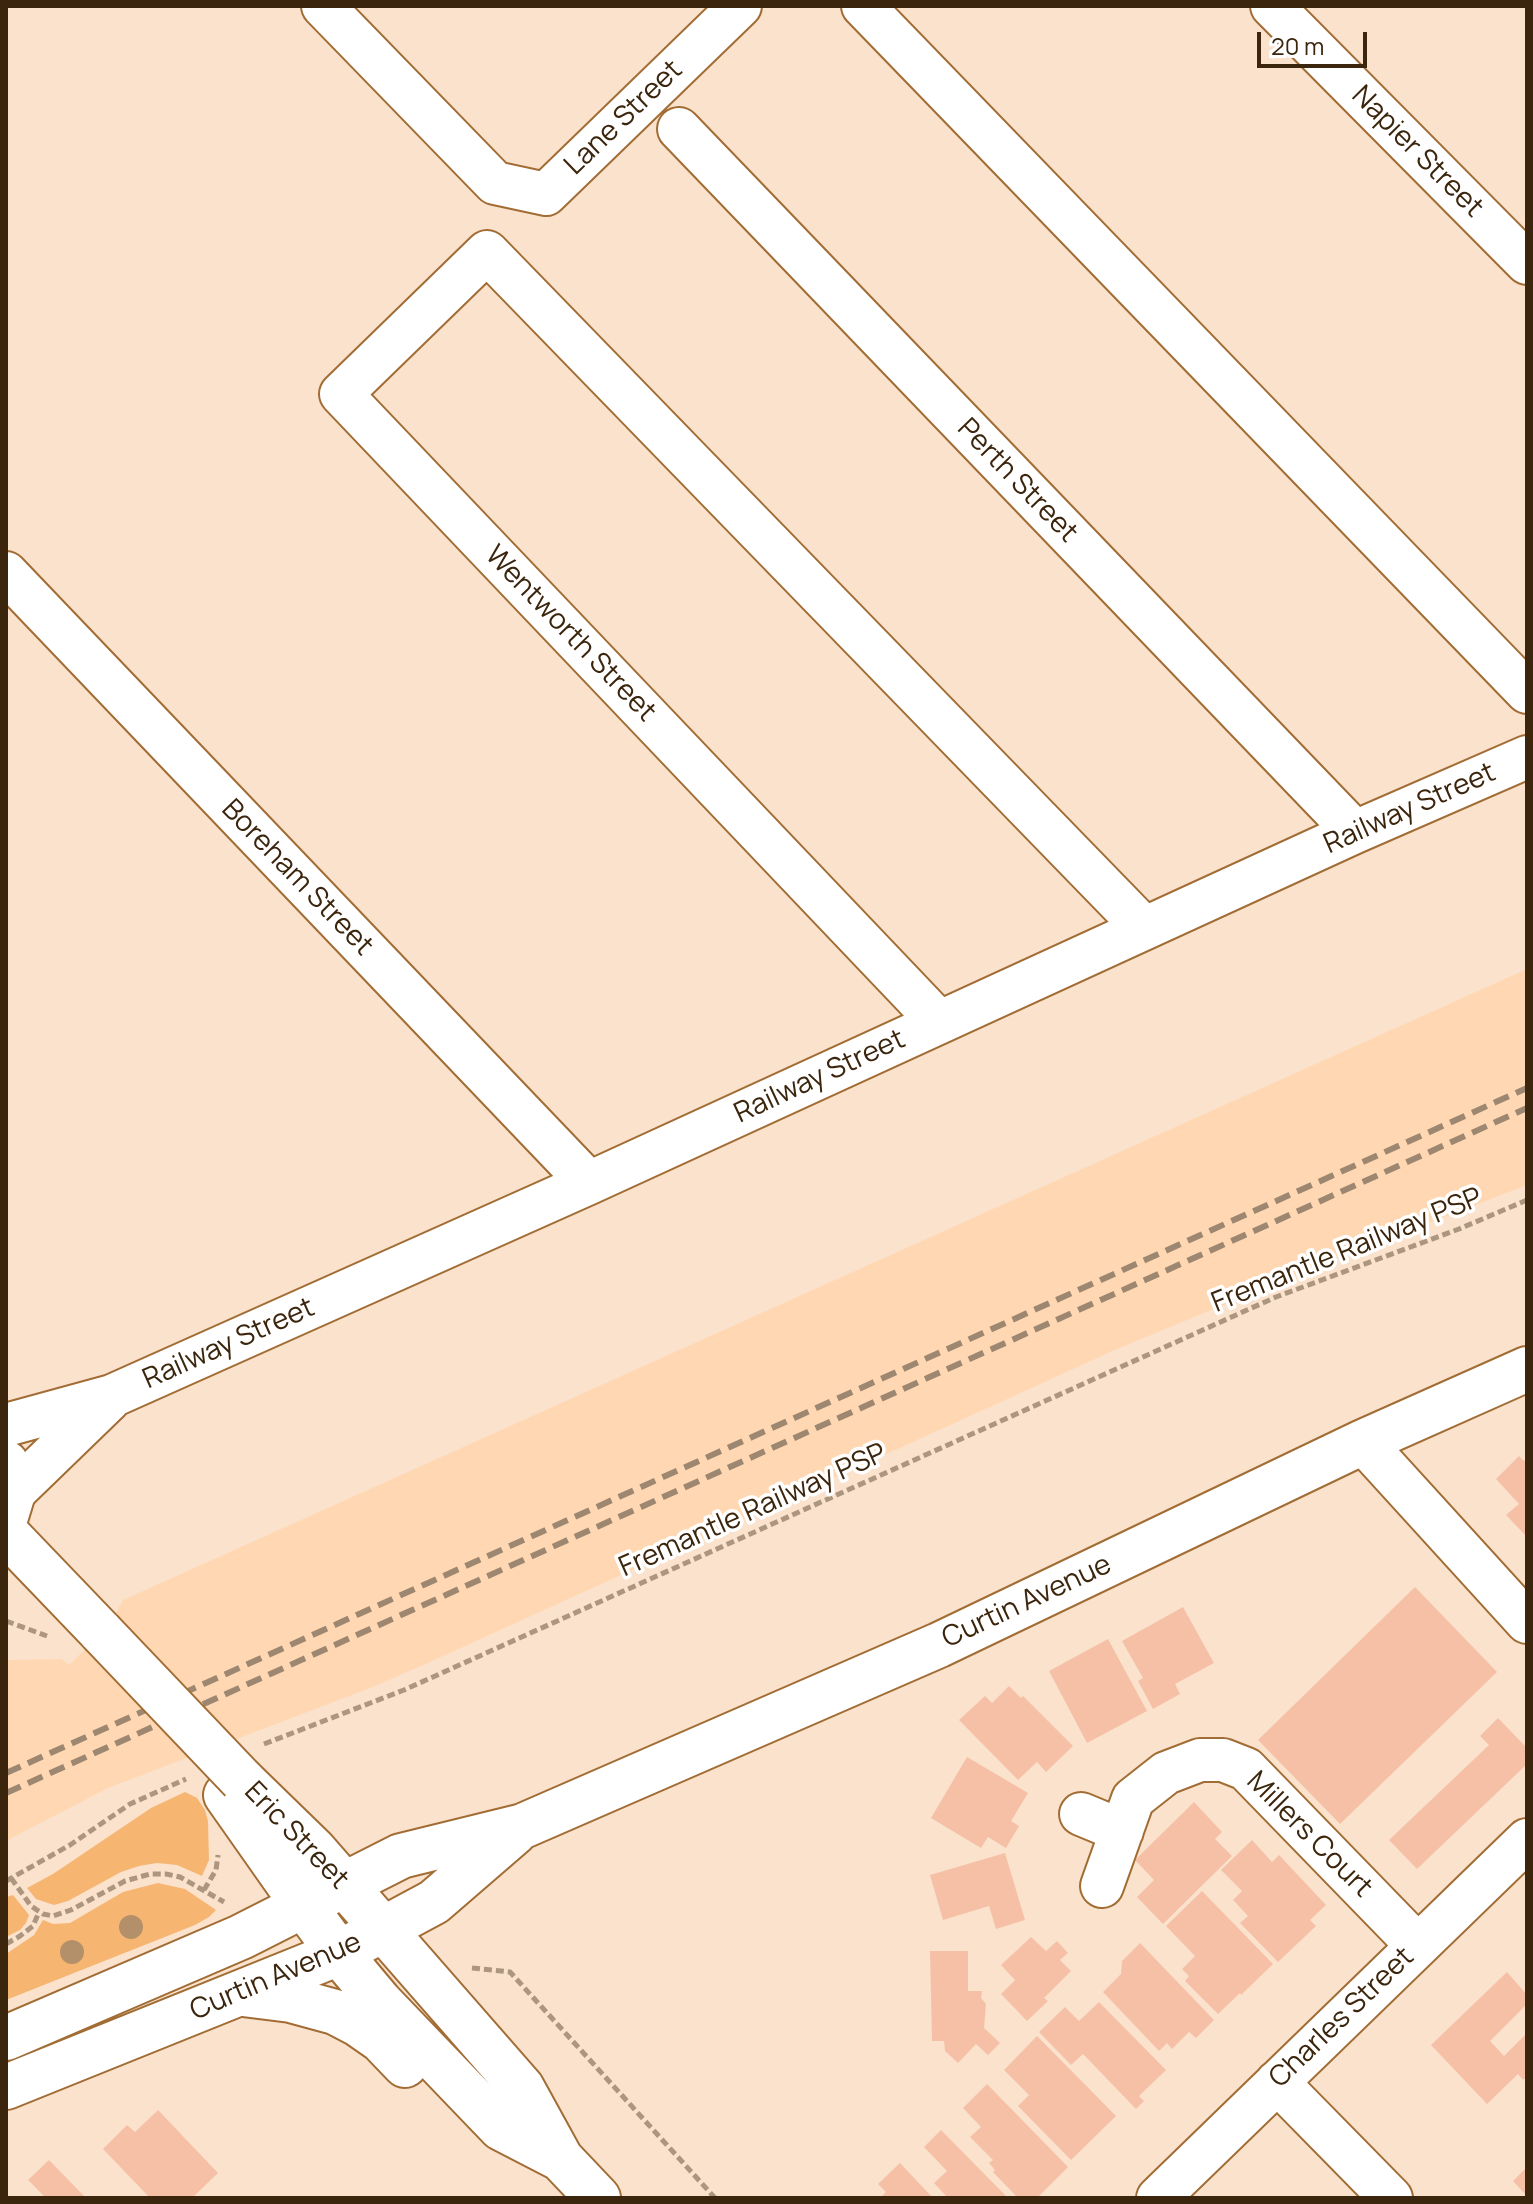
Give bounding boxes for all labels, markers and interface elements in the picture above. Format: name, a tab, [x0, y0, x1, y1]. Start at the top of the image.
scale bar	[1261, 16, 1371, 66]
text: 20 m	[1271, 29, 1324, 62]
street label: Lane Street	[558, 54, 690, 182]
street label: Napier Street	[1344, 79, 1490, 225]
street label: Perth Street	[950, 412, 1084, 550]
street label: Wentworth Street	[477, 539, 663, 729]
street label: Railway Street	[1319, 756, 1501, 862]
street label: Boreham Street	[214, 793, 380, 963]
street label: Railway Street	[729, 1023, 911, 1131]
street label: Fremantle Railway PSP	[1207, 1181, 1487, 1321]
street label: Railway Street	[138, 1291, 320, 1397]
street label: Fremantle Railway PSP	[614, 1437, 892, 1585]
street label: Curtin Avenue	[937, 1548, 1117, 1656]
street label: Millers Court	[1239, 1765, 1379, 1905]
street label: Eric Street	[237, 1775, 355, 1897]
street label: Curtin Avenue	[185, 1926, 367, 2028]
street label: Charles Street	[1263, 1941, 1421, 2095]

